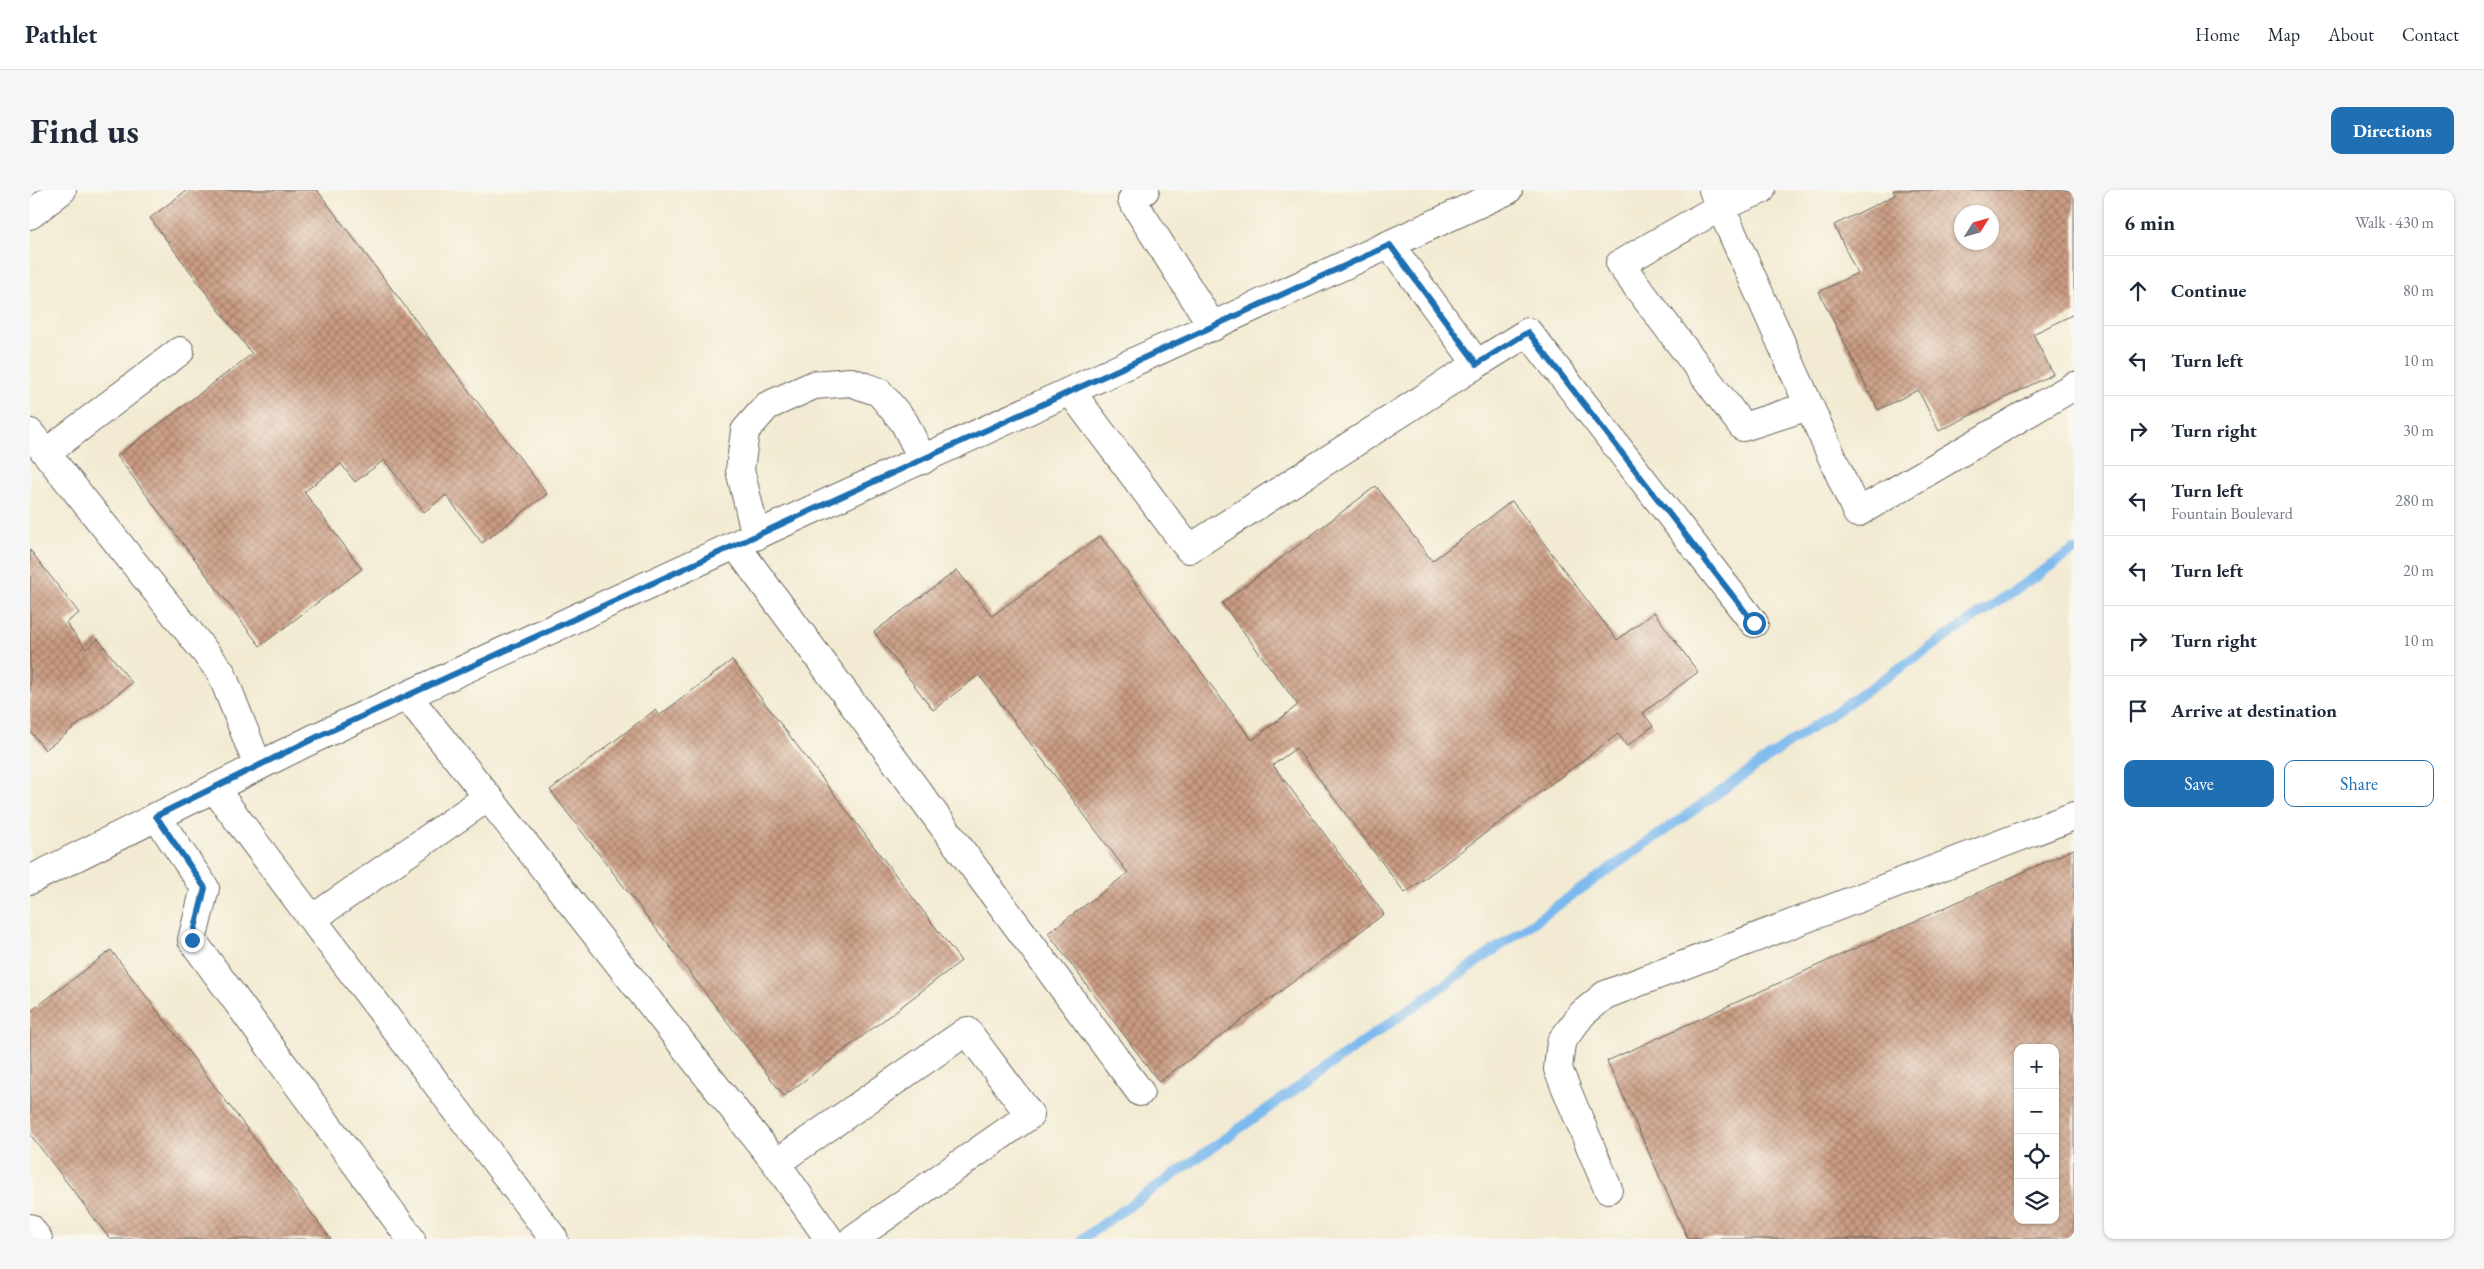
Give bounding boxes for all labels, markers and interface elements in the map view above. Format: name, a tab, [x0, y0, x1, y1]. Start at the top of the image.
text: Pathlet	[25, 19, 97, 50]
text: Home	[2195, 23, 2240, 46]
text: Map	[2268, 23, 2300, 46]
text: About	[2328, 23, 2374, 46]
text: Contact	[2402, 23, 2459, 46]
button: Directions	[2331, 107, 2454, 154]
text: Find us	[30, 108, 139, 153]
north arrow	[1954, 205, 1999, 250]
text: 6 min	[2124, 209, 2175, 236]
text: Walk · 430 m	[2355, 212, 2434, 233]
icon: ahead	[2124, 277, 2152, 305]
text: Continue	[2171, 278, 2246, 303]
text: 80 m	[2403, 280, 2434, 301]
icon: left	[2124, 347, 2152, 375]
text: Turn left	[2171, 348, 2243, 373]
text: 10 m	[2403, 350, 2434, 371]
icon: right	[2124, 417, 2152, 445]
text: Turn right	[2171, 418, 2257, 443]
text: 30 m	[2403, 420, 2434, 441]
text: Turn left	[2171, 478, 2243, 503]
icon: left	[2124, 487, 2152, 515]
text: 280 m	[2395, 490, 2434, 511]
text: Fountain Boulevard	[2171, 503, 2293, 524]
icon: left	[2124, 557, 2152, 585]
text: Turn left	[2171, 558, 2243, 583]
text: 20 m	[2403, 560, 2434, 581]
route start	[1743, 612, 1766, 635]
icon: right	[2124, 627, 2152, 655]
text: Turn right	[2171, 628, 2257, 653]
text: 10 m	[2403, 630, 2434, 651]
icon: arrive	[2124, 697, 2152, 725]
text: Arrive at destination	[2171, 698, 2337, 723]
button: Save	[2124, 760, 2274, 807]
button: Share	[2284, 760, 2434, 807]
route end	[181, 929, 204, 952]
map controls	[2014, 1044, 2059, 1224]
button: +	[2014, 1044, 2059, 1089]
button: −	[2014, 1089, 2059, 1134]
button: locate	[2014, 1134, 2059, 1179]
button: layers	[2014, 1179, 2059, 1224]

